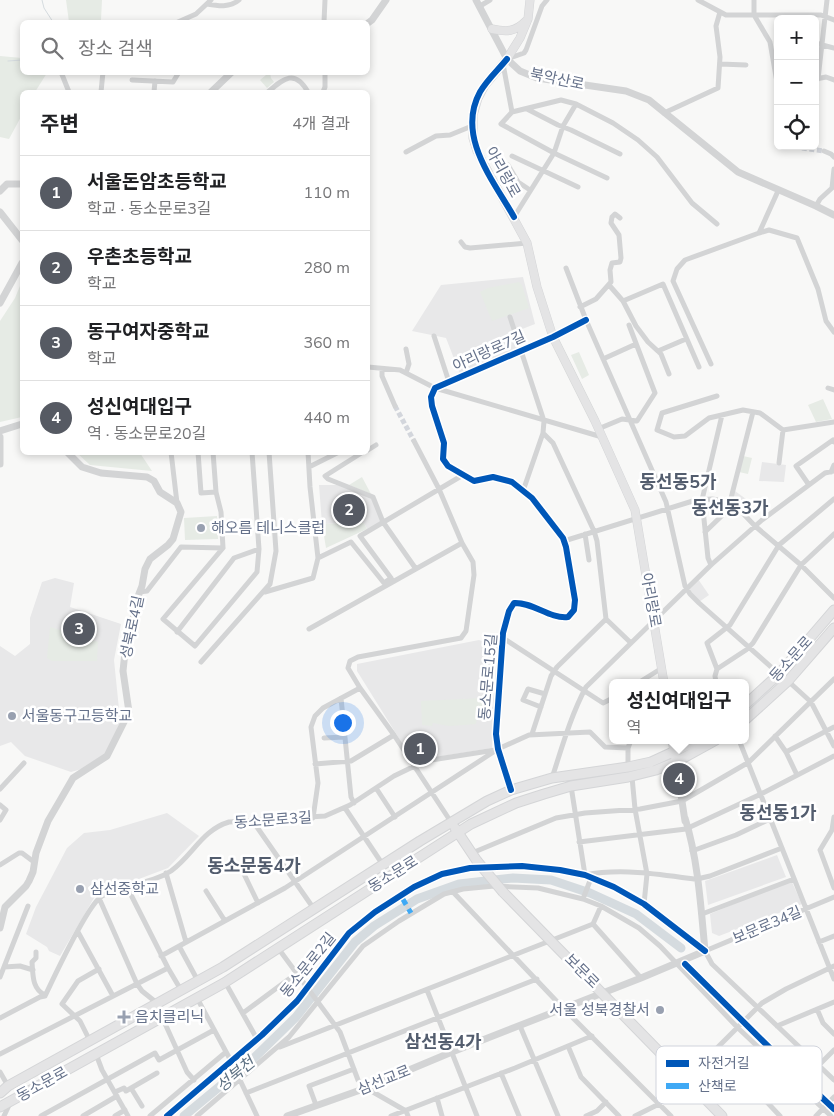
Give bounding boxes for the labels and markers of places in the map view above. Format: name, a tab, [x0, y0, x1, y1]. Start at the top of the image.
pin: 2	[333, 491, 365, 529]
place label: 해오름 테니스클럽	[211, 518, 325, 538]
marker: 해오름 테니스클럽	[195, 522, 207, 534]
pin: 3	[63, 610, 95, 648]
place label: 서울동구고등학교	[22, 706, 132, 726]
marker: 서울동구고등학교	[6, 710, 18, 722]
pin: 1	[404, 730, 436, 768]
pin: 4	[663, 760, 695, 798]
place label: 삼선중학교	[90, 879, 159, 899]
marker: 삼선중학교	[74, 883, 86, 895]
place label: 서울 성북경찰서	[550, 1000, 650, 1020]
marker: 서울 성북경찰서	[654, 1004, 666, 1016]
place label: 음치클리닉	[135, 1007, 204, 1027]
marker: 음치클리닉	[117, 1010, 131, 1024]

